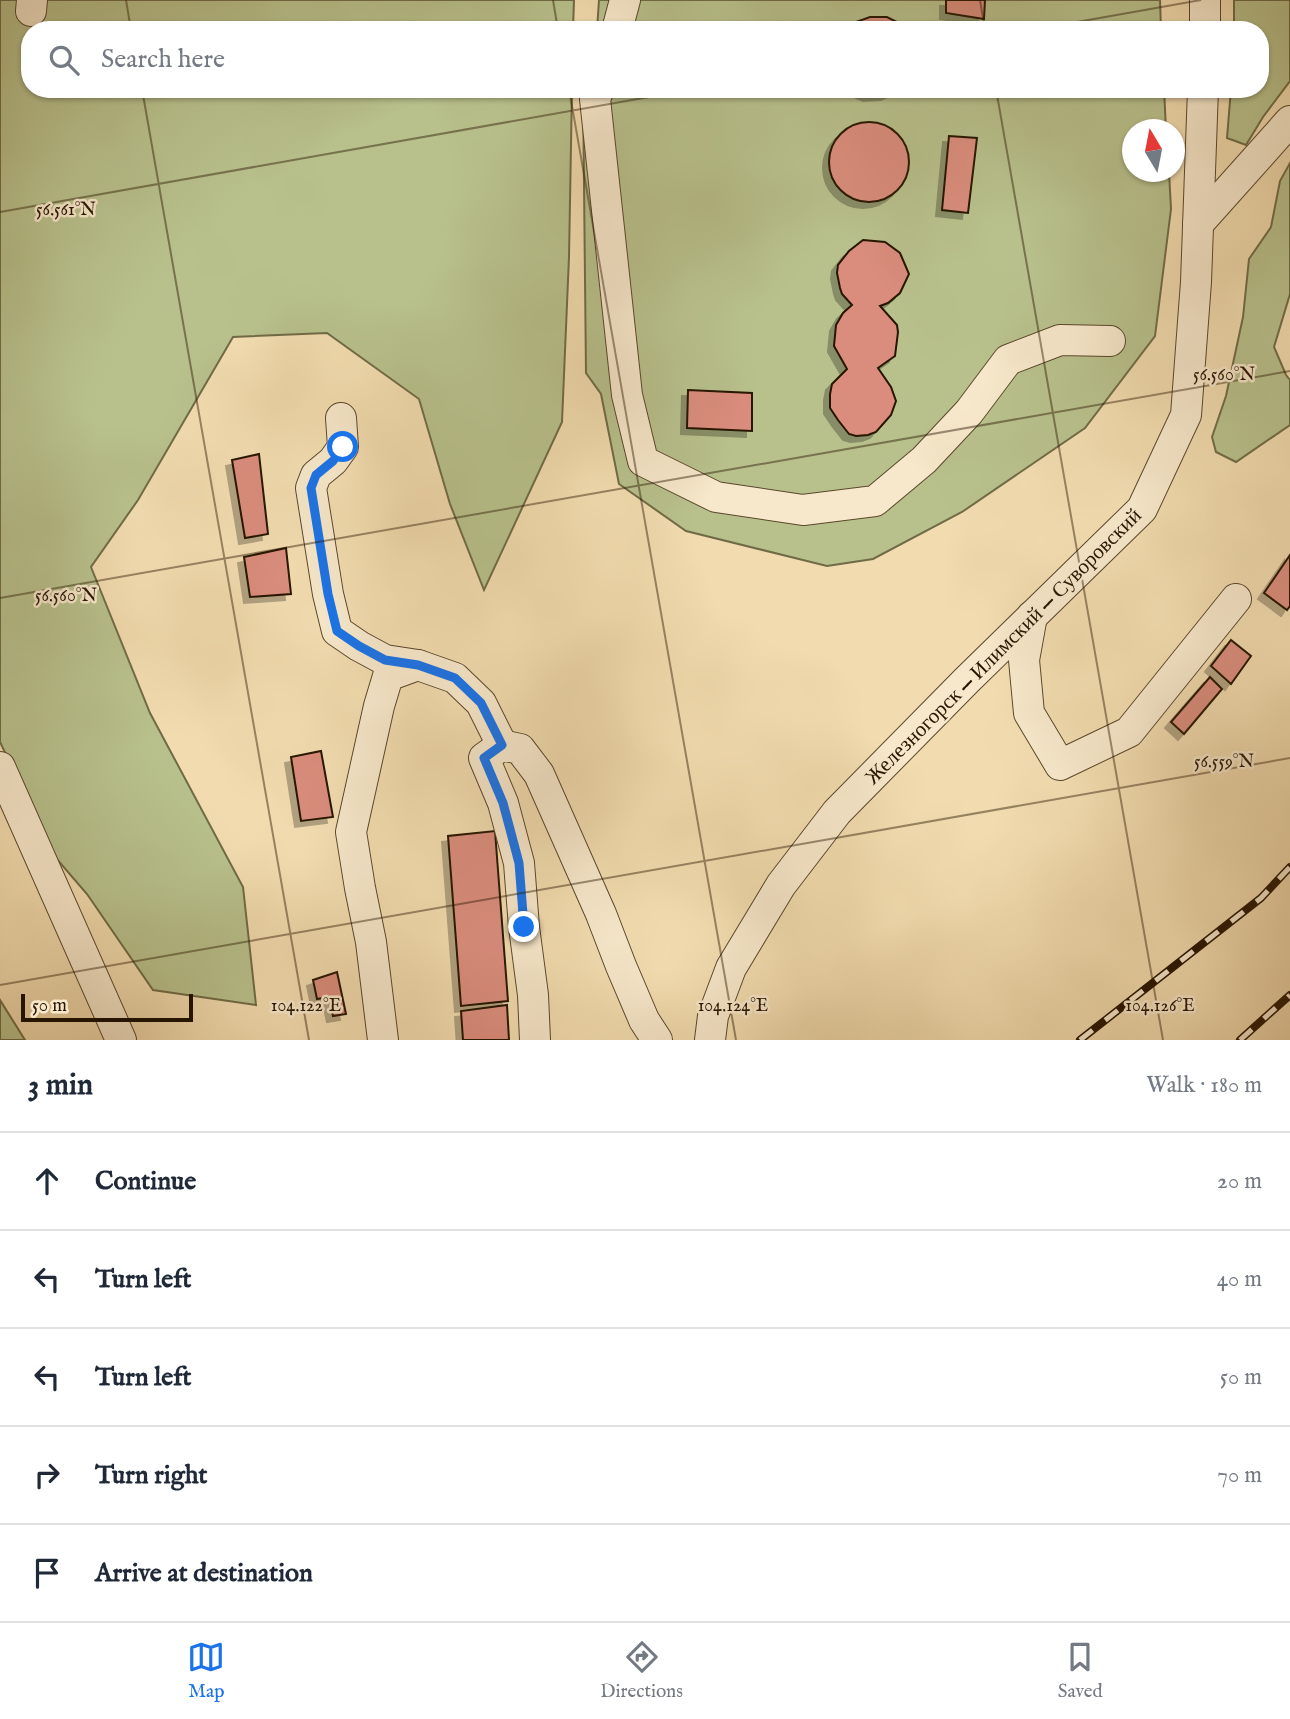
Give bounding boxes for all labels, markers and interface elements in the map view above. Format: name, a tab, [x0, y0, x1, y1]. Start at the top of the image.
search box	[21, 21, 1269, 98]
icon: search	[45, 41, 83, 79]
text: Search here	[101, 43, 225, 76]
north arrow	[1122, 119, 1185, 182]
text: 56.561°N	[36, 199, 96, 222]
text: 56.560°N	[1193, 364, 1255, 387]
route start	[327, 431, 358, 462]
street label: Железногорск — Илимский — Суворовский	[860, 503, 1148, 791]
text: 56.560°N	[35, 585, 97, 608]
text: 56.559°N	[1194, 751, 1254, 774]
route end	[508, 911, 539, 942]
scale bar	[21, 991, 192, 1023]
text: 50 m	[32, 994, 67, 1018]
text: 104.122°E	[271, 995, 341, 1018]
text: 104.124°E	[698, 995, 768, 1018]
text: 104.126°E	[1125, 995, 1195, 1018]
text: 3 min	[28, 1067, 93, 1105]
text: Walk · 180 m	[1146, 1071, 1262, 1100]
icon: ahead	[28, 1162, 66, 1200]
text: Continue	[95, 1165, 196, 1198]
text: 20 m	[1217, 1167, 1262, 1196]
icon: left	[28, 1260, 66, 1298]
text: Turn left	[95, 1263, 192, 1296]
text: 40 m	[1217, 1265, 1262, 1294]
icon: left	[28, 1358, 66, 1396]
text: Turn left	[95, 1361, 192, 1394]
text: 50 m	[1220, 1363, 1262, 1392]
icon: right	[28, 1456, 66, 1494]
text: Turn right	[95, 1459, 208, 1492]
text: 70 m	[1217, 1461, 1262, 1490]
icon: arrive	[28, 1554, 66, 1592]
text: Arrive at destination	[95, 1557, 313, 1590]
tab: Map	[187, 1638, 225, 1704]
tab: Directions	[600, 1638, 683, 1704]
tab: Saved	[1058, 1638, 1103, 1704]

